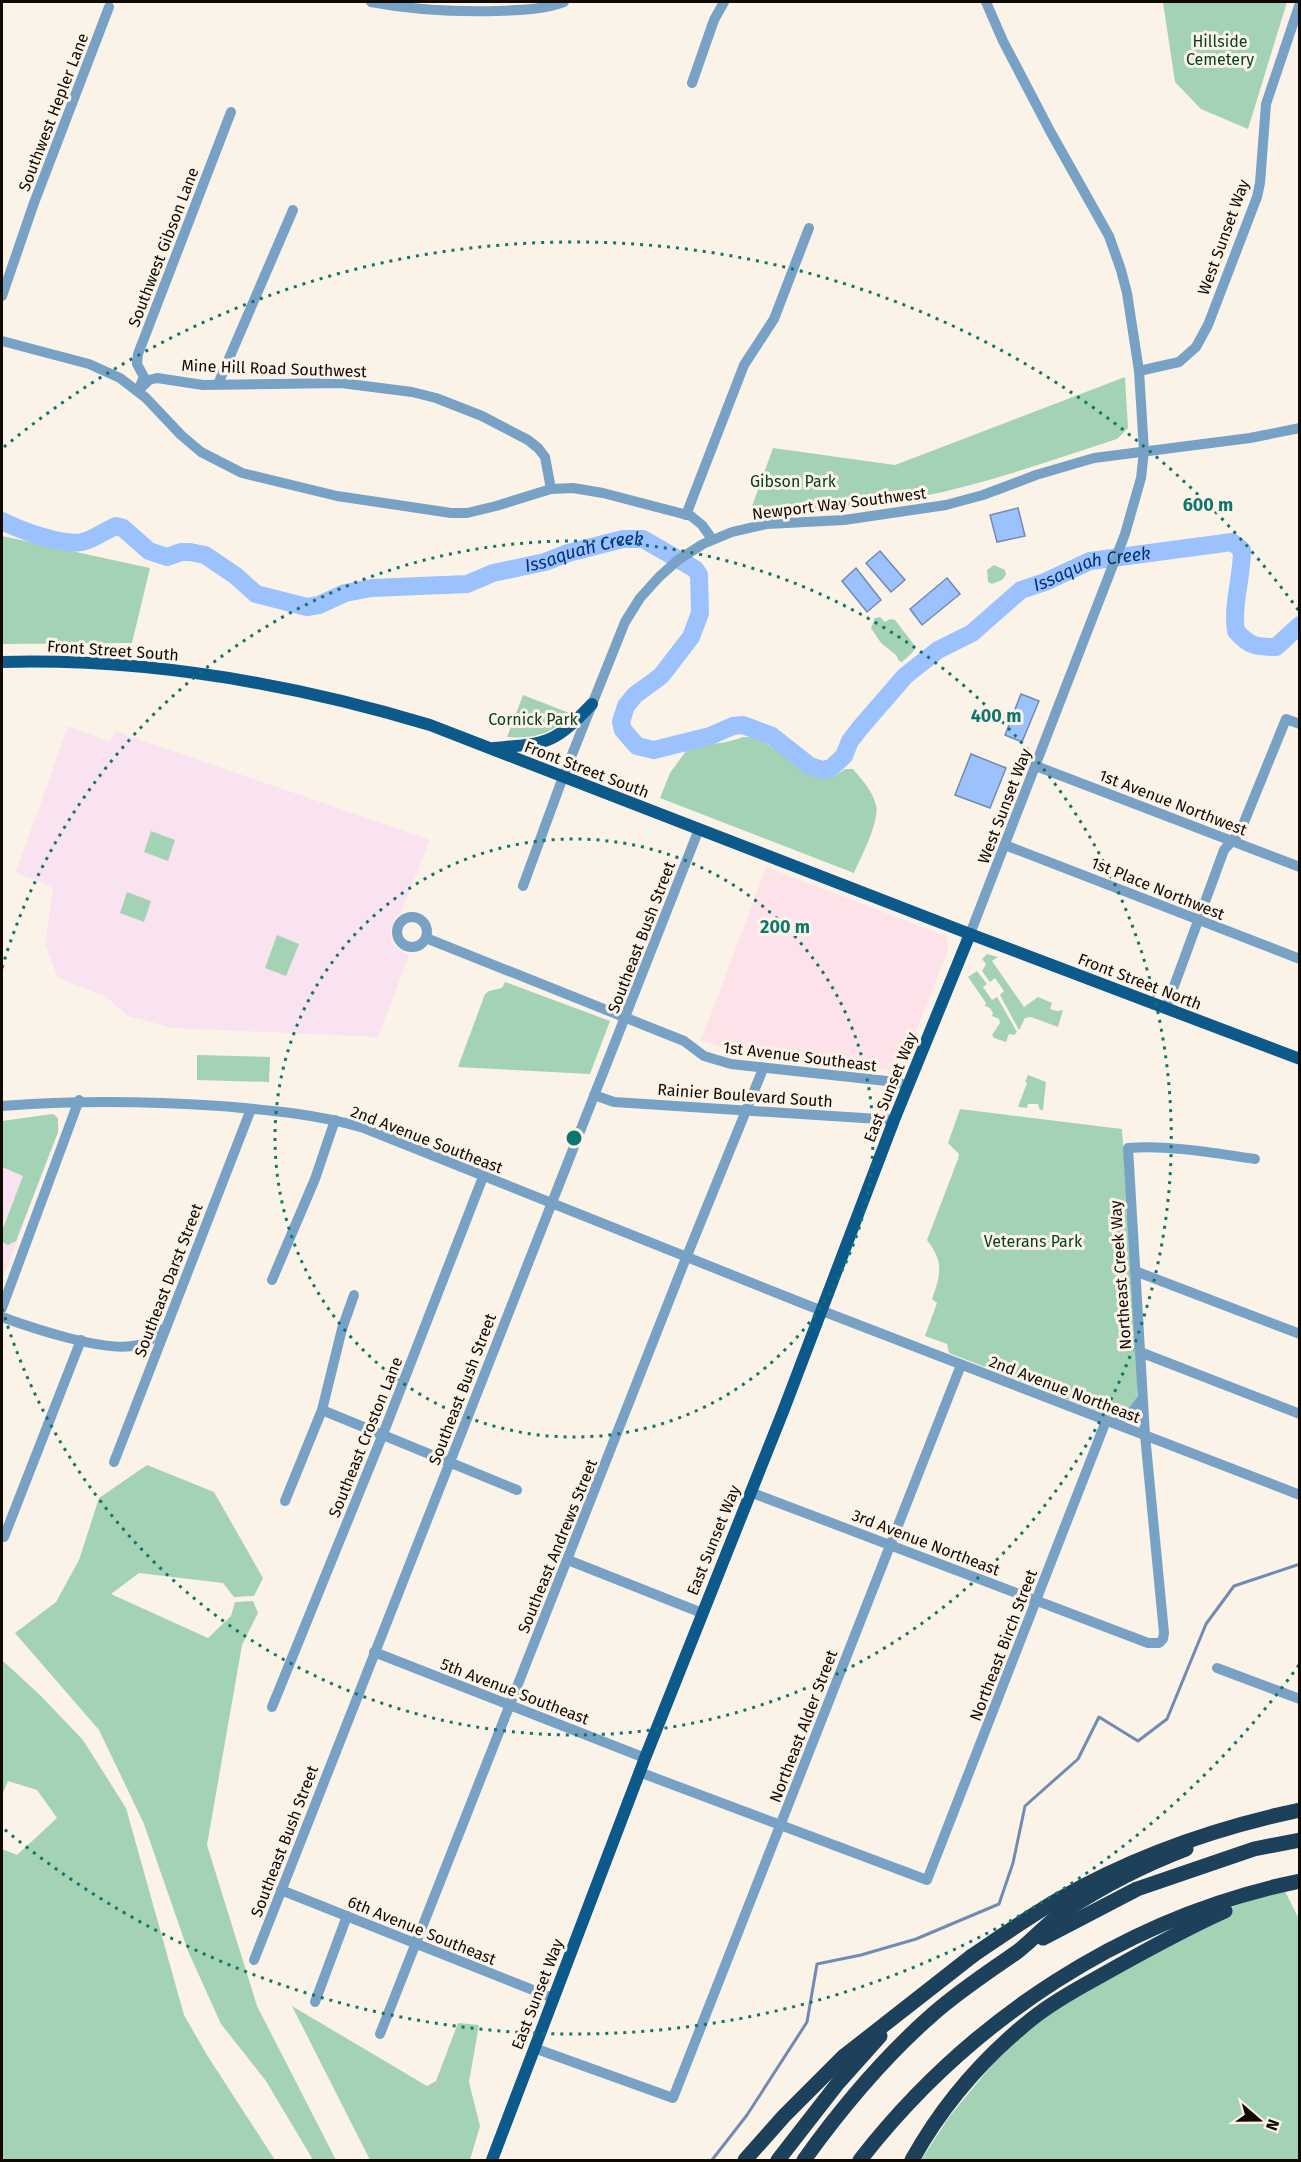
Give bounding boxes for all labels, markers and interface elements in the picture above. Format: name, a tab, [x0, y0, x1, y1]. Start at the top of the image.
street label: Southwest Hepler Lane	[15, 31, 92, 194]
park label: Hillside Cemetery	[1186, 32, 1254, 69]
street label: Southwest Gibson Lane	[124, 165, 203, 330]
street label: West Sunset Way	[1194, 177, 1253, 298]
street label: Mine Hill Road Southwest	[181, 356, 367, 381]
park label: Gibson Park	[750, 472, 837, 491]
street label: Newport Way Southwest	[751, 483, 928, 524]
text: 600 m	[1183, 494, 1233, 516]
water label: Issaquah Creek	[523, 528, 644, 577]
water label: Issaquah Creek	[1030, 542, 1152, 596]
street label: Front Street South	[47, 636, 179, 665]
text: 400 m	[971, 705, 1021, 727]
park label: Cornick Park	[488, 710, 579, 729]
street label: Front Street South	[522, 737, 652, 802]
street label: West Sunset Way	[974, 746, 1035, 867]
street label: 1st Avenue Northwest	[1096, 765, 1250, 840]
street label: 1st Place Northwest	[1088, 853, 1227, 924]
street label: Southeast Bush Street	[604, 859, 679, 1016]
text: 200 m	[760, 916, 810, 938]
street label: Front Street North	[1075, 949, 1204, 1014]
street label: East Sunset Way	[860, 1029, 921, 1145]
street label: 1st Avenue Southeast	[722, 1038, 878, 1075]
street label: Rainier Boulevard South	[657, 1080, 833, 1111]
street label: 2nd Avenue Southeast	[348, 1102, 506, 1177]
centre of rings	[564, 1128, 584, 1148]
street label: Northeast Creek Way	[1106, 1200, 1135, 1350]
street label: Southeast Darst Street	[130, 1201, 207, 1360]
park label: Veterans Park	[984, 1232, 1083, 1251]
street label: Southeast Bush Street	[425, 1311, 500, 1468]
street label: 2nd Avenue Northeast	[987, 1352, 1143, 1427]
street label: Southeast Croston Lane	[325, 1354, 406, 1520]
street label: Southeast Andrews Street	[514, 1456, 601, 1636]
street label: East Sunset Way	[683, 1482, 744, 1598]
street label: 3rd Avenue Northeast	[849, 1506, 1003, 1580]
street label: Northeast Birch Street	[966, 1567, 1041, 1724]
street label: Northeast Alder Street	[766, 1647, 841, 1805]
street label: 5th Avenue Southeast	[438, 1654, 592, 1729]
street label: Southeast Bush Street	[247, 1763, 322, 1920]
street label: 6th Avenue Southeast	[345, 1892, 499, 1969]
street label: East Sunset Way	[508, 1936, 567, 2052]
north arrow	[1229, 2090, 1289, 2150]
text: N	[1262, 2117, 1283, 2133]

